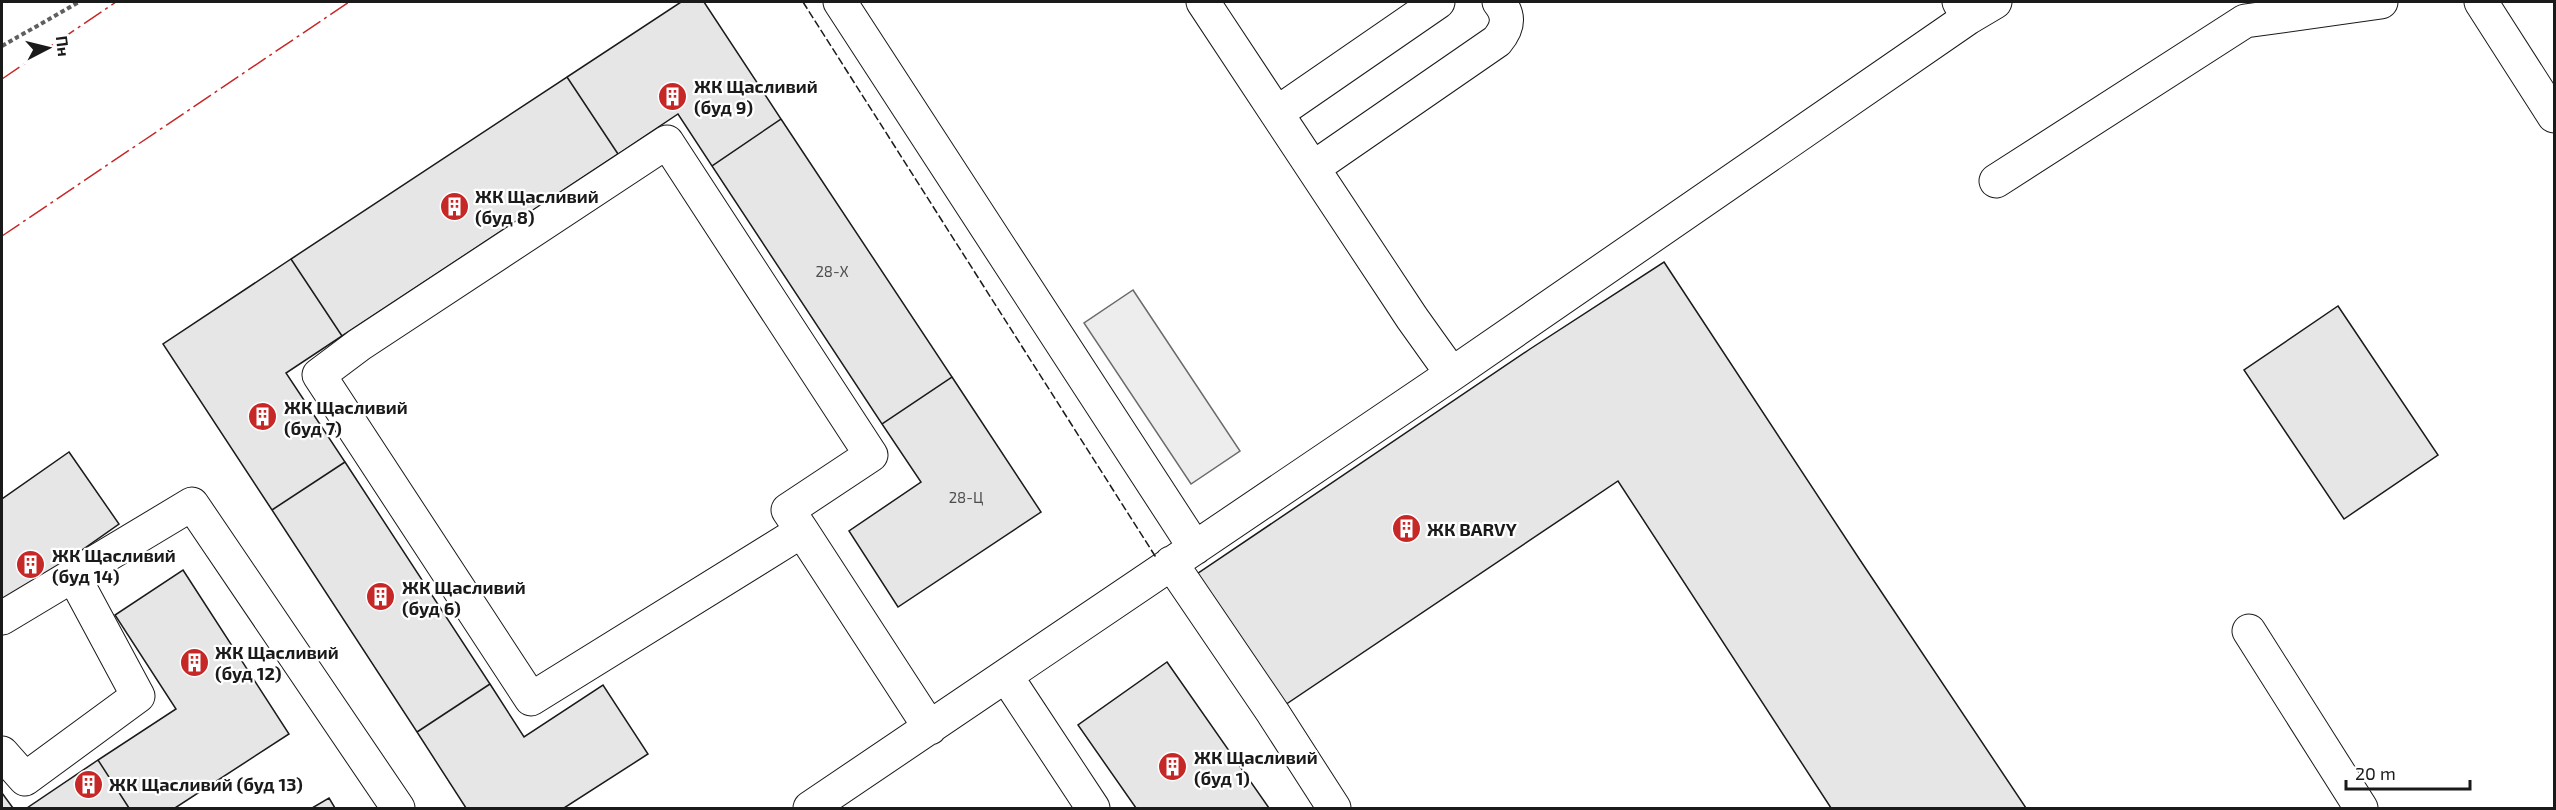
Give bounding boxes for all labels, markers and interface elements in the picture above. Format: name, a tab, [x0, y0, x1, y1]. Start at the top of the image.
north arrow	[18, 18, 78, 78]
text: Пн	[53, 35, 74, 58]
place label: ЖК Щасливий (буд 9)	[694, 75, 818, 118]
building icon: ЖК Щасливий (буд 9)	[657, 80, 689, 112]
place label: ЖК Щасливий (буд 8)	[475, 185, 599, 228]
building icon: ЖК Щасливий (буд 8)	[438, 190, 470, 222]
house number: 28-Х	[815, 262, 849, 280]
place label: ЖК Щасливий (буд 7)	[284, 396, 408, 439]
building icon: ЖК Щасливий (буд 7)	[247, 401, 279, 433]
house number: 28-Ц	[949, 488, 983, 506]
building icon: ЖК BARVY	[1390, 513, 1422, 545]
place label: ЖК BARVY	[1427, 518, 1517, 540]
place label: ЖК Щасливий (буд 14)	[52, 544, 176, 587]
building icon: ЖК Щасливий (буд 14)	[15, 549, 47, 581]
place label: ЖК Щасливий (буд 6)	[402, 576, 526, 619]
building icon: ЖК Щасливий (буд 6)	[365, 581, 397, 613]
place label: ЖК Щасливий (буд 12)	[215, 641, 339, 684]
building icon: ЖК Щасливий (буд 12)	[178, 646, 210, 678]
place label: ЖК Щасливий (буд 1)	[1194, 746, 1318, 789]
building icon: ЖК Щасливий (буд 1)	[1157, 751, 1189, 783]
scale bar	[2346, 753, 2470, 791]
text: 20 m	[2355, 762, 2396, 784]
building icon: ЖК Щасливий (буд 13)	[72, 768, 104, 800]
place label: ЖК Щасливий (буд 13)	[109, 773, 303, 795]

